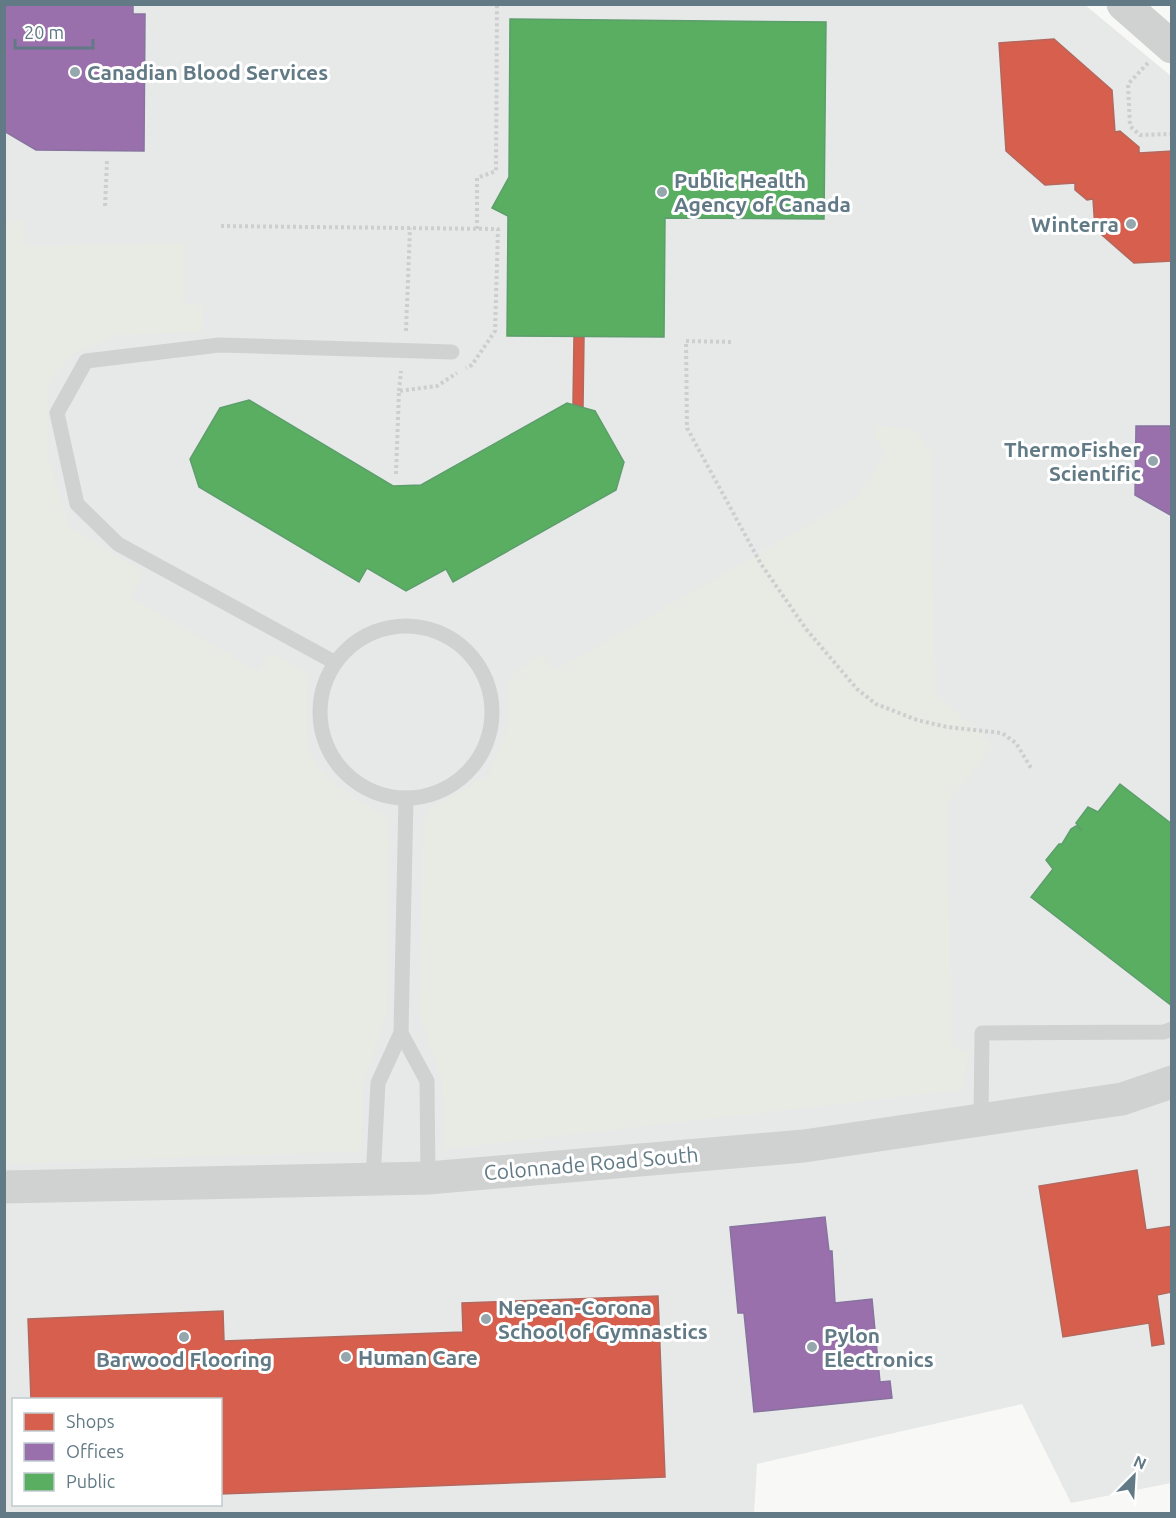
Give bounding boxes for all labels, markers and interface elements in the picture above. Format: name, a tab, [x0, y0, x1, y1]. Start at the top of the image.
scale bar	[15, 12, 93, 50]
text: 20 m	[24, 22, 64, 42]
place label: Canadian Blood Services	[87, 60, 328, 84]
marker: Canadian Blood Services	[68, 65, 82, 79]
place label: Public Health Agency of Canada	[674, 168, 851, 216]
marker: Public Health Agency of Canada	[655, 185, 669, 199]
place label: Winterra	[1031, 212, 1119, 236]
marker: Winterra	[1124, 217, 1138, 231]
place label: ThermoFisher Scientific	[1004, 437, 1141, 485]
marker: ThermoFisher Scientific	[1146, 454, 1160, 468]
street label: Colonnade Road South	[483, 1142, 699, 1184]
place label: Nepean-Corona School of Gymnastics	[498, 1295, 708, 1343]
marker: Nepean-Corona School of Gymnastics	[479, 1312, 493, 1326]
place label: Pylon Electronics	[824, 1323, 934, 1371]
marker: Barwood Flooring	[177, 1330, 191, 1344]
marker: Pylon Electronics	[805, 1340, 819, 1354]
place label: Human Care	[358, 1345, 478, 1369]
place label: Barwood Flooring	[96, 1347, 272, 1371]
marker: Human Care	[339, 1350, 353, 1364]
legend	[12, 1398, 222, 1506]
text: Shops	[66, 1411, 115, 1431]
text: Offices	[66, 1441, 124, 1461]
north arrow	[1104, 1446, 1164, 1506]
text: N	[1131, 1452, 1149, 1473]
text: Public	[66, 1471, 115, 1491]

